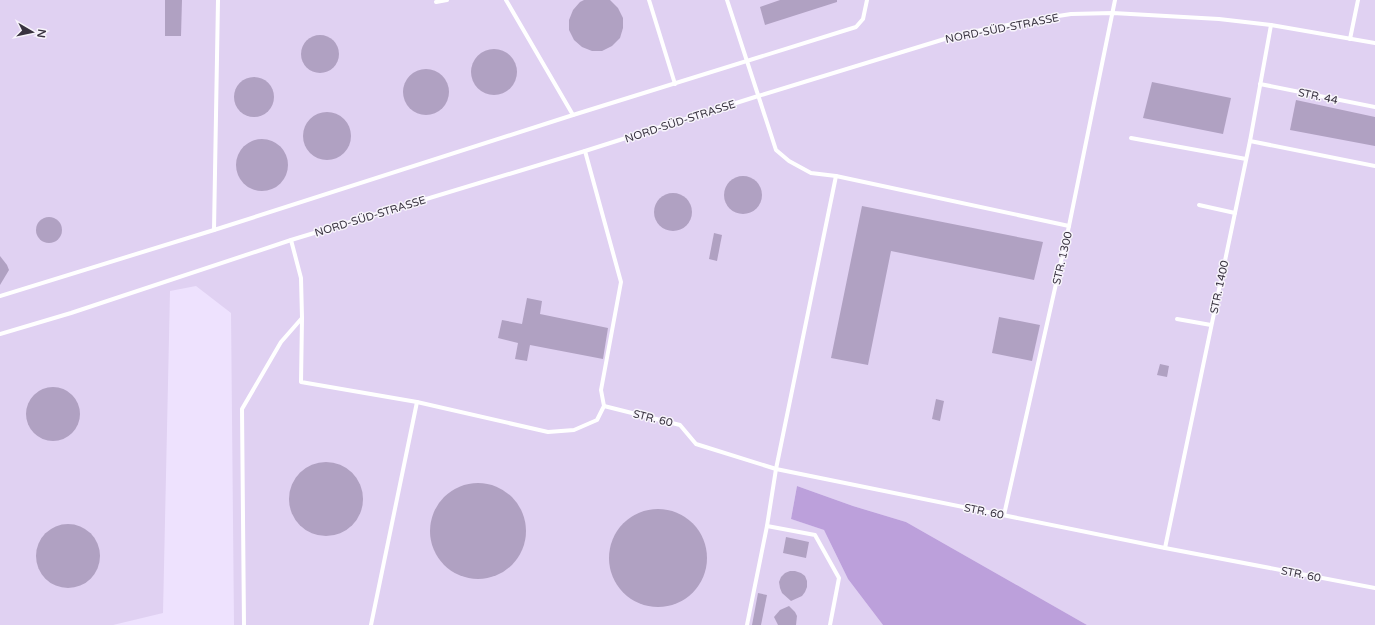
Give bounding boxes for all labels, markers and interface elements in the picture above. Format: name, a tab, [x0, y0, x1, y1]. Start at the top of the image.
street label: NORD-SÜD-STRASSE	[944, 11, 1060, 46]
north arrow	[12, 12, 52, 52]
text: N	[34, 28, 48, 39]
street label: STR. 44	[1297, 86, 1339, 107]
street label: NORD-SÜD-STRASSE	[623, 97, 737, 145]
street label: NORD-SÜD-STRASSE	[313, 193, 427, 240]
street label: STR. 1300	[1050, 230, 1075, 286]
street label: STR. 1400	[1207, 259, 1232, 315]
street label: STR. 60	[632, 407, 674, 430]
street label: STR. 60	[963, 501, 1005, 522]
street label: STR. 60	[1280, 564, 1322, 585]

